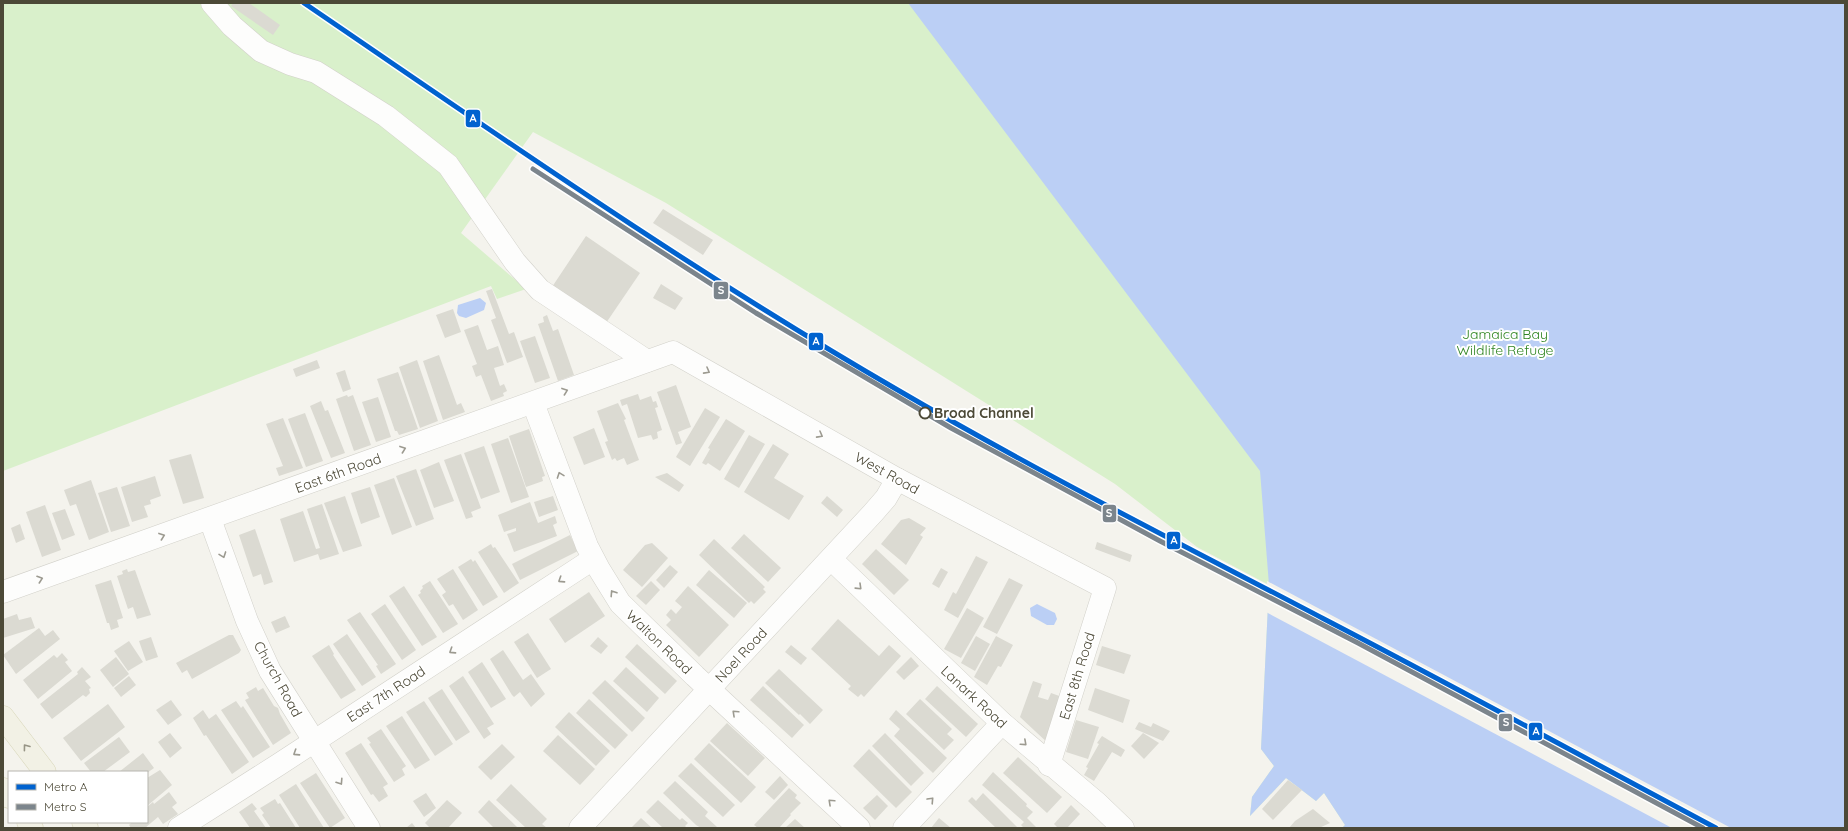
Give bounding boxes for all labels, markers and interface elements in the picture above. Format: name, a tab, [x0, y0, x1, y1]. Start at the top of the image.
line badge: A	[465, 109, 481, 128]
text: A	[469, 111, 477, 125]
line badge: S	[713, 281, 729, 300]
text: S	[718, 283, 725, 297]
park label: Jamaica Bay Wildlife Refuge	[1457, 325, 1554, 359]
line badge: A	[808, 332, 824, 351]
text: A	[812, 334, 820, 348]
one-way arrow	[703, 366, 710, 373]
one-way arrow	[562, 387, 569, 396]
place label: Broad Channel	[934, 404, 1034, 422]
marker: Broad Channel	[918, 406, 932, 420]
one-way arrow	[816, 430, 823, 437]
one-way arrow	[400, 446, 407, 454]
street label: West Road	[852, 448, 922, 498]
street label: East 6th Road	[292, 449, 384, 497]
one-way arrow	[556, 471, 565, 478]
line badge: S	[1102, 504, 1117, 523]
text: S	[1106, 506, 1113, 520]
line badge: A	[1166, 531, 1181, 550]
one-way arrow	[159, 532, 166, 540]
text: A	[1170, 533, 1178, 547]
one-way arrow	[218, 552, 227, 559]
one-way arrow	[36, 575, 43, 584]
one-way arrow	[558, 575, 565, 582]
one-way arrow	[854, 582, 862, 589]
one-way arrow	[610, 590, 618, 597]
street label: Walton Road	[622, 606, 696, 678]
street label: Noel Road	[711, 624, 771, 686]
street label: East 8th Road	[1055, 630, 1099, 722]
street label: Church Road	[250, 638, 306, 720]
one-way arrow	[449, 647, 456, 654]
street label: East 7th Road	[343, 662, 429, 726]
street label: Lanark Road	[937, 662, 1011, 732]
one-way arrow	[732, 710, 740, 718]
line badge: S	[1498, 713, 1513, 732]
text: S	[1503, 715, 1510, 729]
line badge: A	[1528, 722, 1543, 741]
text: A	[1532, 724, 1540, 738]
one-way arrow	[1020, 739, 1027, 746]
one-way arrow	[23, 744, 30, 751]
one-way arrow	[293, 749, 300, 756]
legend	[8, 771, 148, 823]
one-way arrow	[335, 778, 343, 785]
text: Metro A	[44, 779, 88, 794]
one-way arrow	[926, 797, 933, 805]
text: Metro S	[44, 799, 87, 814]
one-way arrow	[828, 799, 835, 806]

